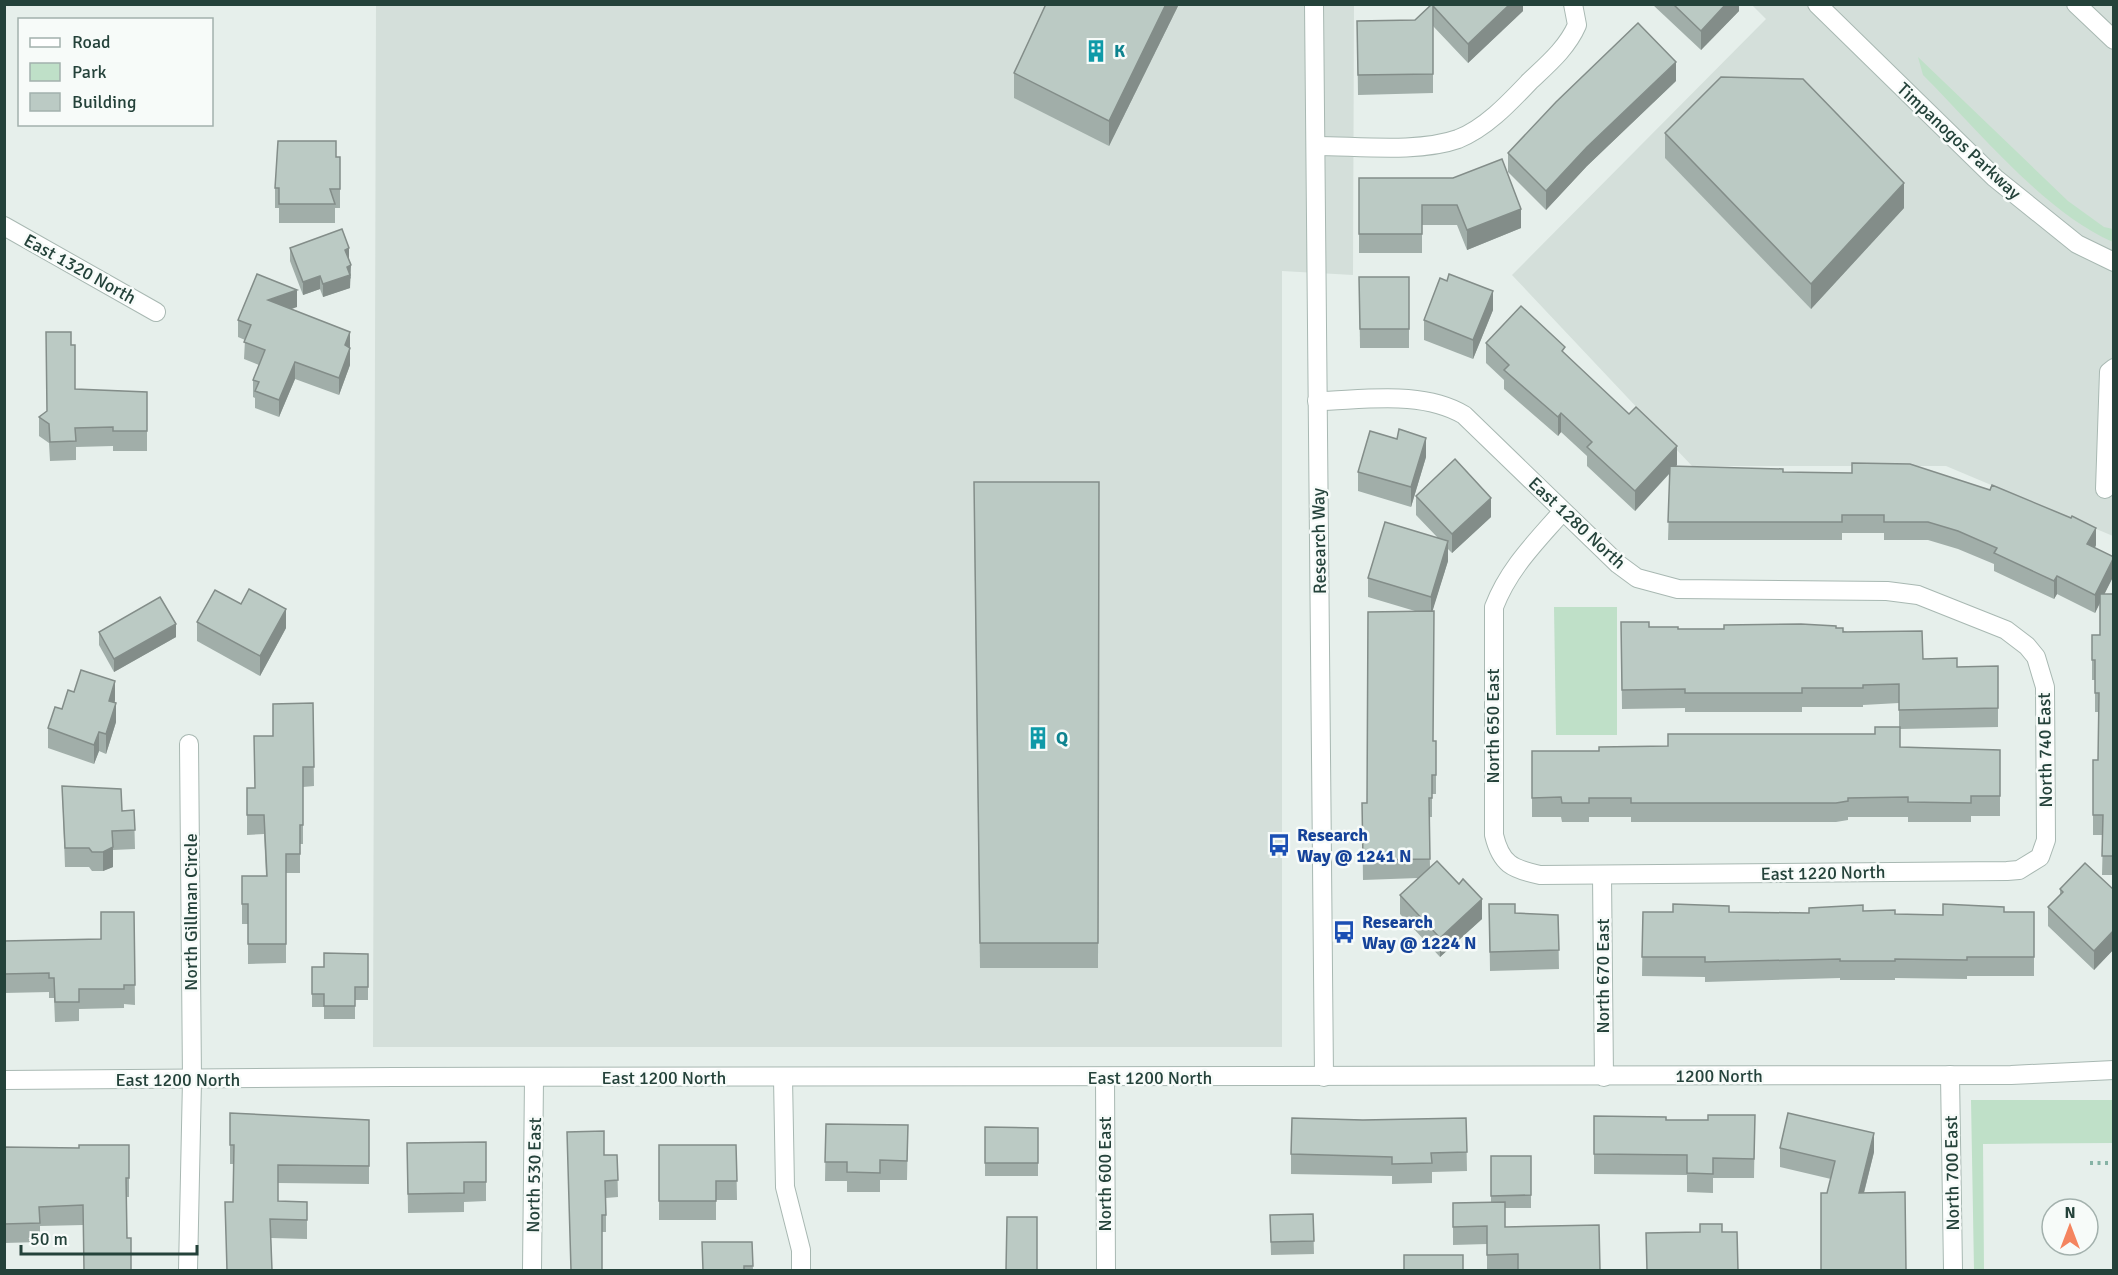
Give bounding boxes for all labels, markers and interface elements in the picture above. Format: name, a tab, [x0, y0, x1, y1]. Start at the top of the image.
legend	[18, 18, 213, 126]
text: Road	[72, 31, 111, 53]
building icon: K	[1083, 38, 1109, 64]
place label: K	[1114, 40, 1126, 62]
text: Park	[72, 61, 107, 83]
street label: Timpanogos Parkway	[1892, 78, 2026, 204]
text: Building	[72, 91, 136, 113]
street label: East 1320 North	[20, 229, 140, 309]
street label: East 1280 North	[1524, 472, 1630, 574]
street label: Research Way	[1307, 487, 1331, 594]
street label: North 650 East	[1482, 668, 1504, 784]
street label: North 740 East	[2033, 692, 2057, 808]
building icon: Q	[1025, 725, 1051, 751]
place label: Q	[1056, 727, 1068, 749]
place label: Research Way @ 1241 N	[1297, 824, 1412, 867]
bus stop icon: Research Way @ 1241 N	[1266, 832, 1292, 858]
street label: North Gillman Circle	[180, 833, 202, 991]
street label: East 1220 North	[1760, 861, 1886, 885]
place label: Research Way @ 1224 N	[1362, 911, 1477, 954]
street label: North 670 East	[1592, 918, 1614, 1034]
bus stop icon: Research Way @ 1224 N	[1331, 919, 1357, 945]
street label: 1200 North	[1675, 1065, 1763, 1087]
street label: East 1200 North	[602, 1067, 726, 1089]
street label: East 1200 North	[1088, 1067, 1212, 1089]
street label: East 1200 North	[116, 1069, 240, 1091]
street label: North 700 East	[1940, 1115, 1964, 1231]
street label: North 600 East	[1094, 1116, 1116, 1232]
street label: North 530 East	[522, 1117, 546, 1233]
north arrow	[2040, 1197, 2100, 1257]
text: N	[2064, 1203, 2076, 1223]
scale bar	[21, 1218, 196, 1256]
text: 50 m	[30, 1228, 68, 1250]

